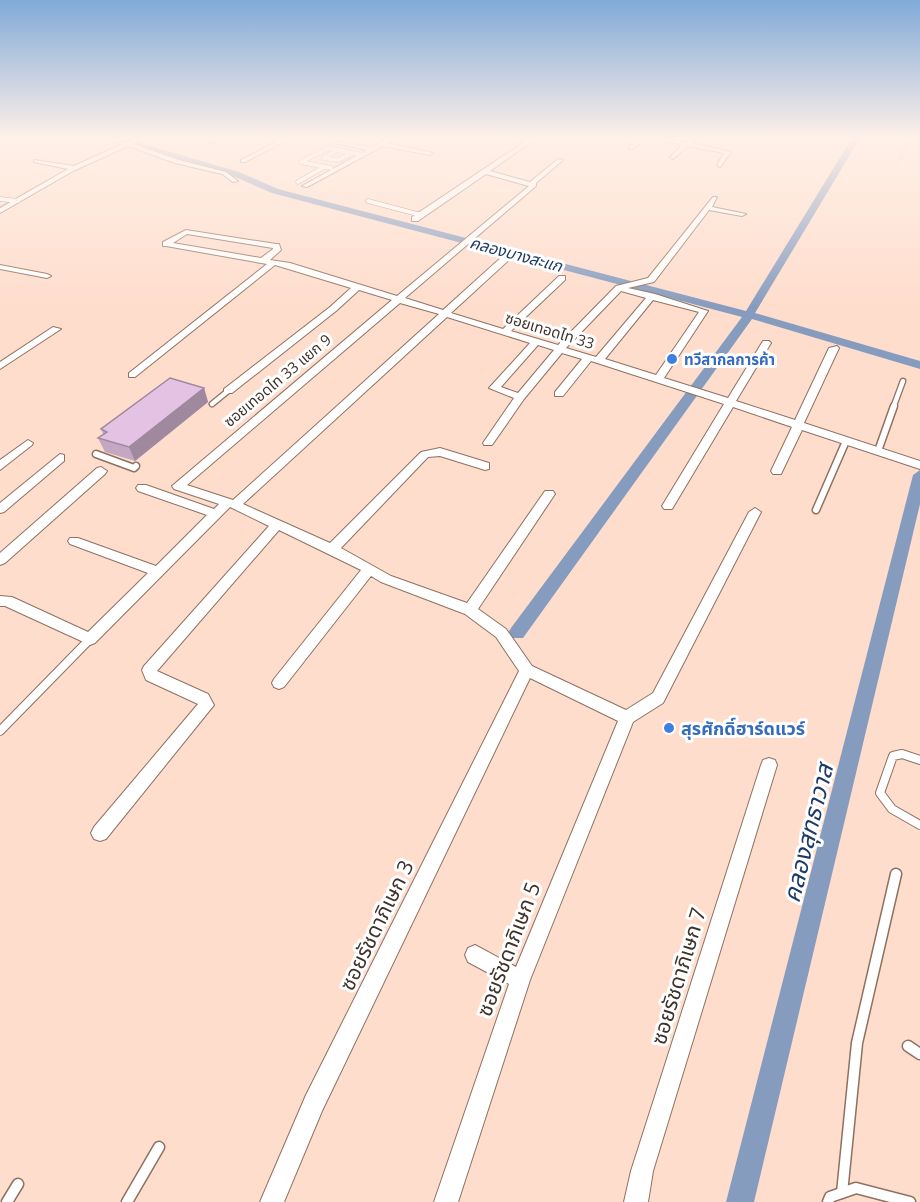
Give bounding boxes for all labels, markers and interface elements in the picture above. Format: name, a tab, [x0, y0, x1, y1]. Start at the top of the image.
water label: คลองบางสะแก	[467, 231, 566, 277]
street label: ซอยเทอดไท 33	[503, 307, 597, 353]
street label: ซอยเทอดไท 33 แยก 9	[219, 329, 335, 431]
place label: ทวีสากลการค้า	[684, 349, 775, 369]
marker: ทวีสากลการค้า	[665, 352, 679, 366]
place label: สุรศักดิ์ฮาร์ดแวร์	[681, 716, 805, 740]
marker: สุรศักดิ์ฮาร์ดแวร์	[662, 721, 676, 735]
water label: คลองสุทธาวาส	[774, 757, 841, 906]
street label: ซอยรัชดาภิเษก 3	[332, 855, 420, 995]
street label: ซอยรัชดาภิเษก 5	[470, 878, 546, 1020]
street label: ซอยรัชดาภิเษก 7	[644, 904, 712, 1048]

